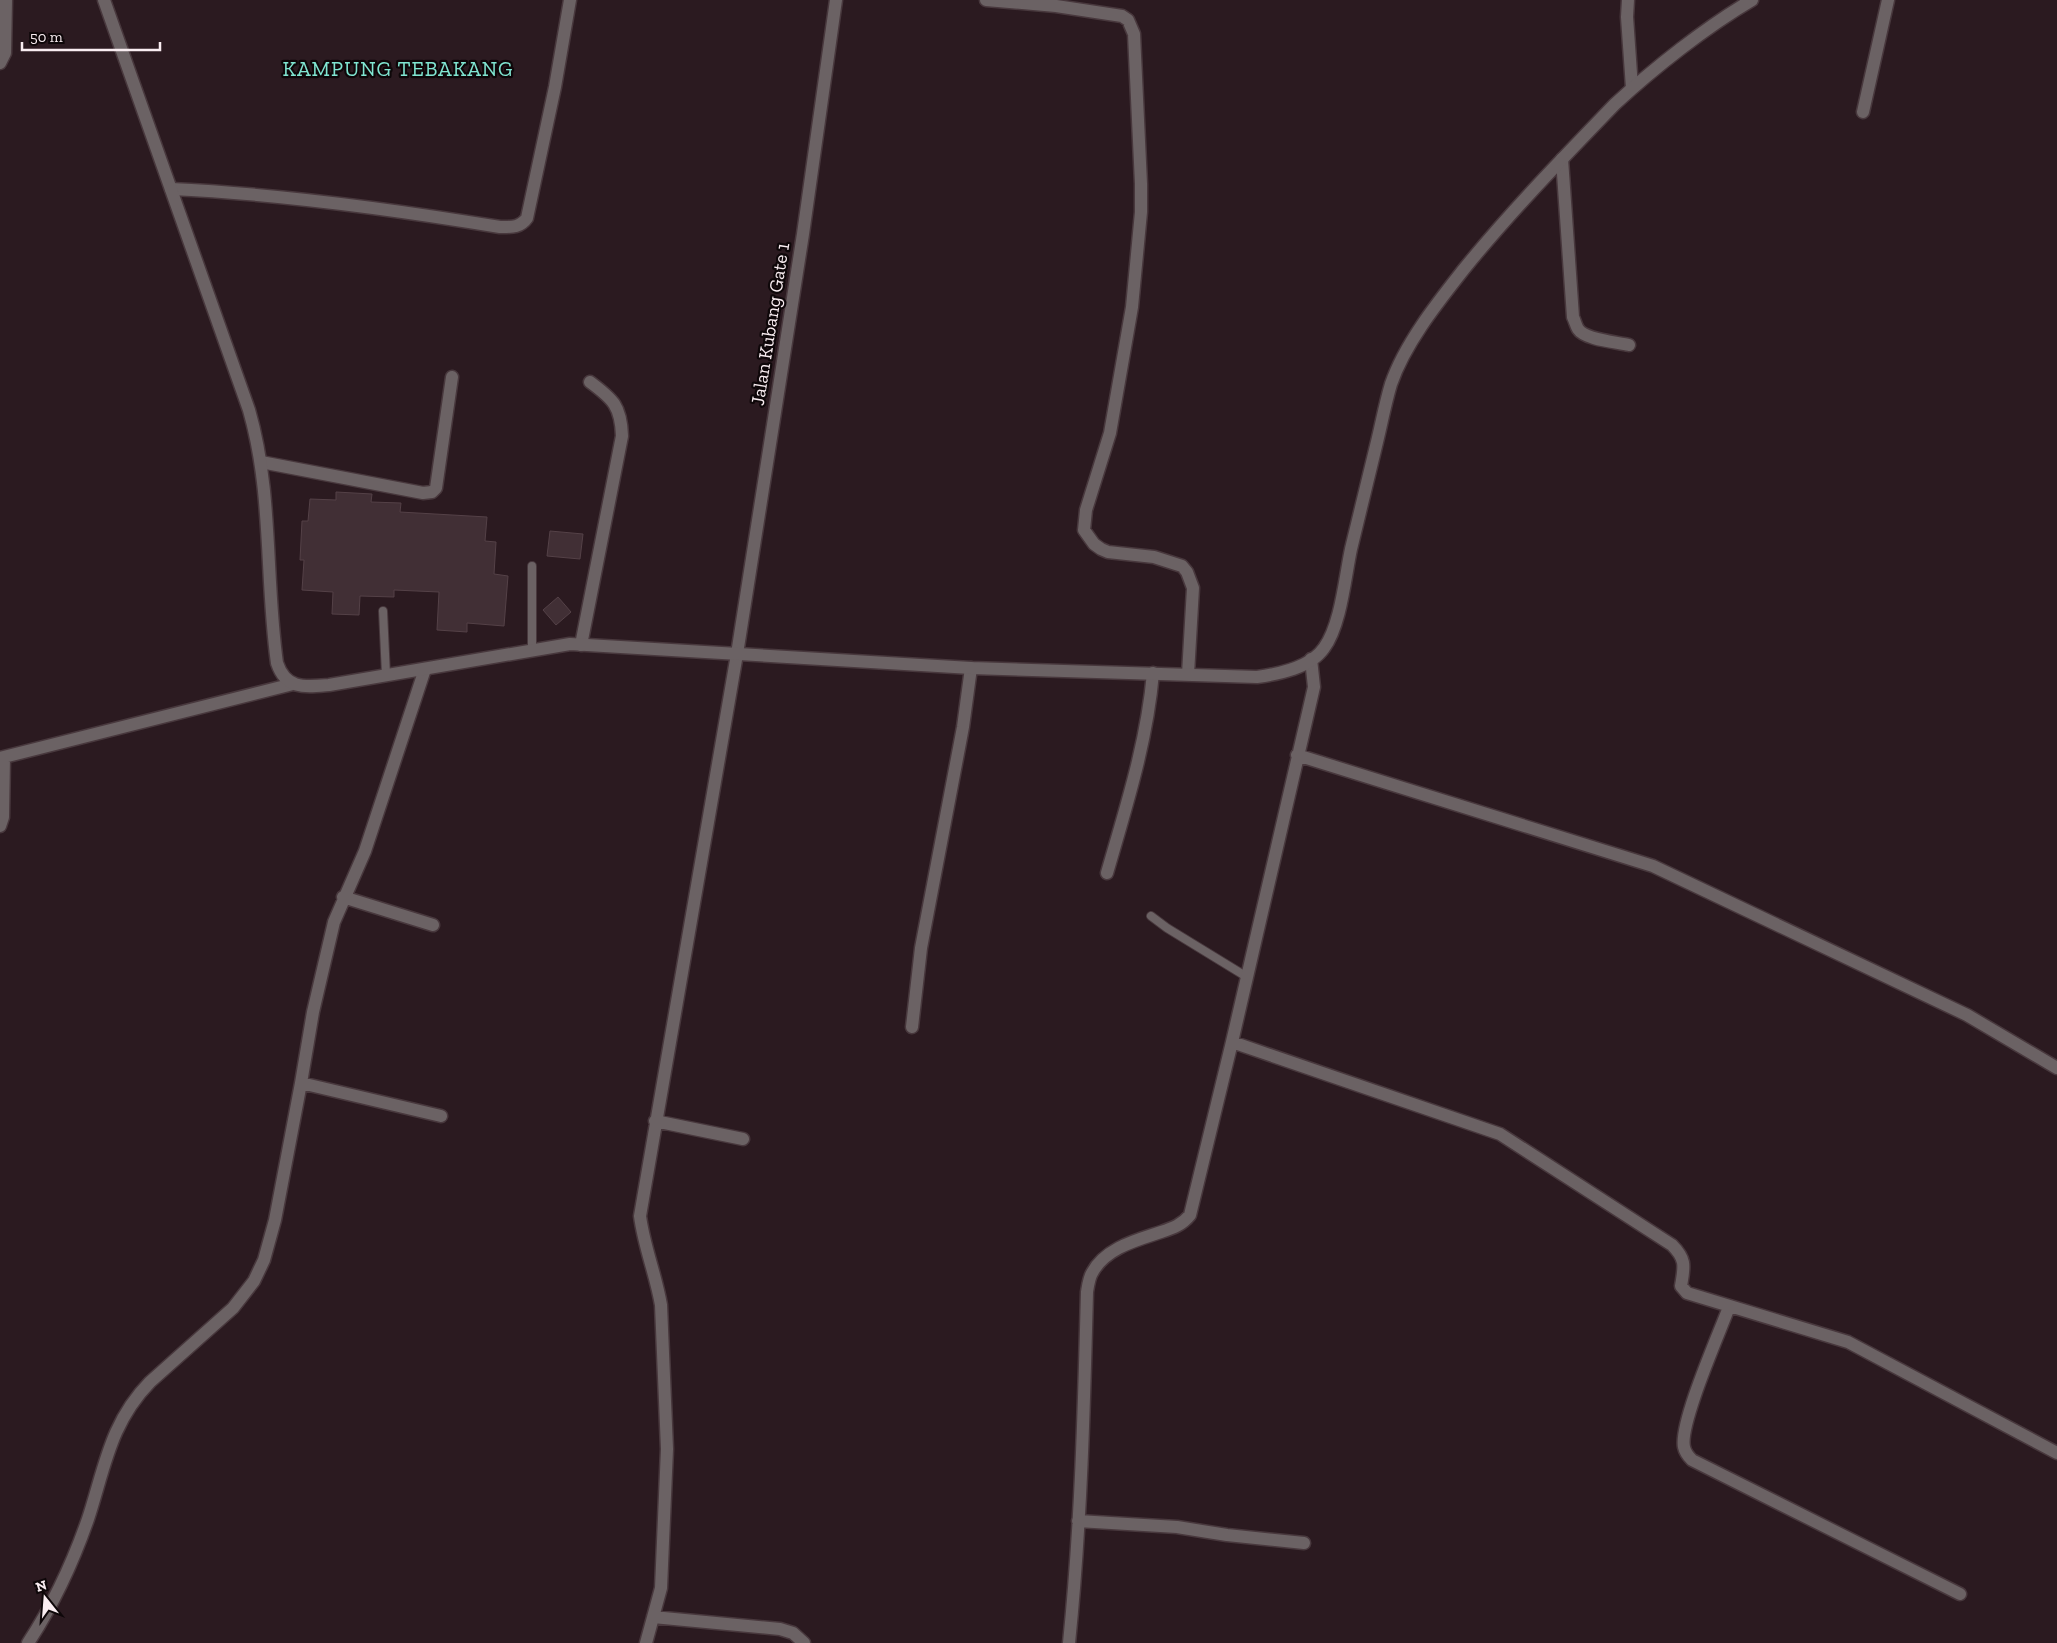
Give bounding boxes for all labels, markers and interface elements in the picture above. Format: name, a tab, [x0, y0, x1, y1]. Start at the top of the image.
scale bar	[22, 20, 160, 52]
text: 50 m	[30, 28, 63, 46]
district label: KAMPUNG TEBAKANG	[283, 56, 514, 81]
street label: Jalan Kubang Gate 1	[746, 241, 794, 407]
north arrow	[20, 1573, 70, 1623]
text: N	[34, 1576, 49, 1596]

